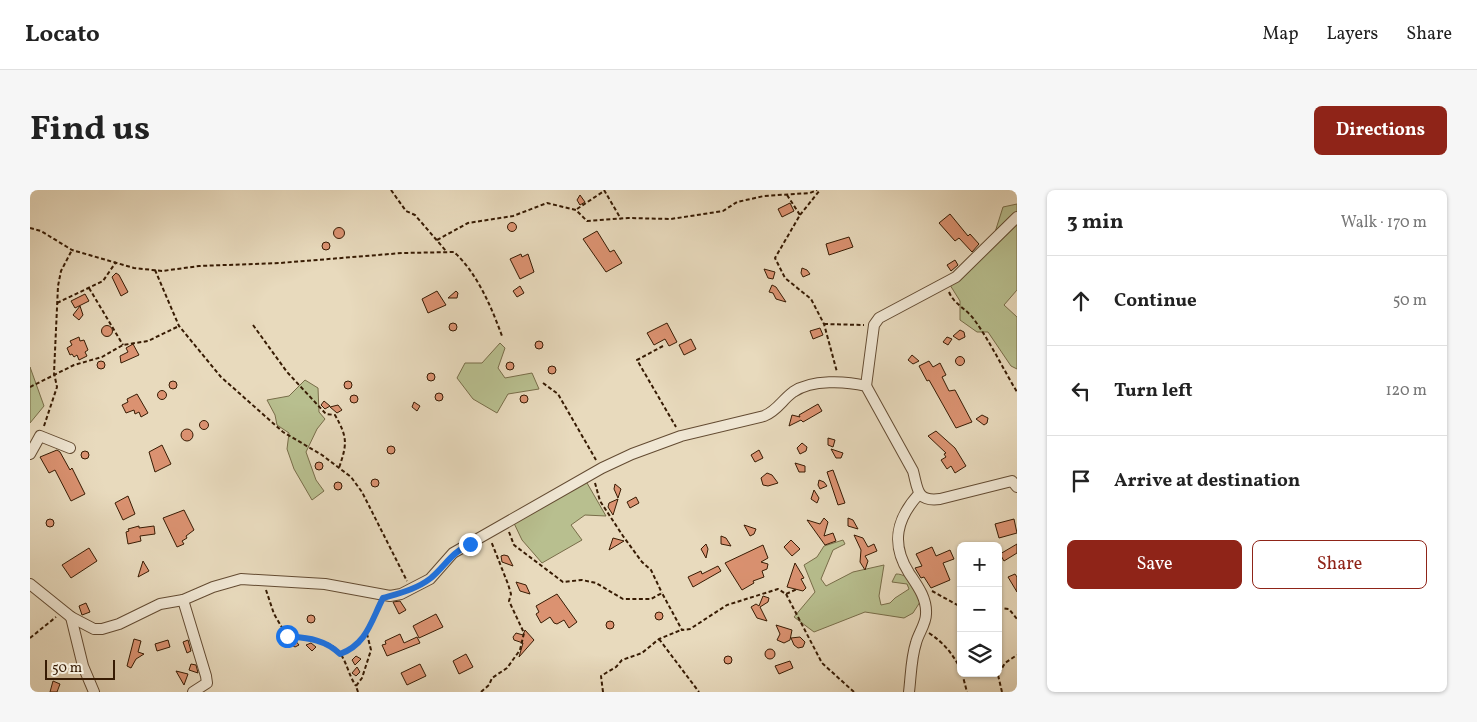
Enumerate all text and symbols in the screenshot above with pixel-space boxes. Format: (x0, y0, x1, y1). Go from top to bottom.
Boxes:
text: Locato (25, 18, 100, 52)
text: Map (1262, 22, 1298, 47)
text: Layers (1326, 22, 1378, 47)
text: Share (1406, 22, 1452, 47)
text: Find us (30, 106, 150, 154)
button: Directions (1314, 106, 1447, 155)
text: 3 min (1067, 208, 1123, 237)
text: Walk · 170 m (1341, 212, 1427, 234)
icon: ahead (1067, 287, 1095, 315)
text: Continue (1114, 288, 1197, 314)
text: 50 m (1393, 290, 1427, 312)
icon: left (1067, 377, 1095, 405)
text: Turn left (1114, 378, 1193, 404)
text: 120 m (1385, 380, 1427, 402)
icon: arrive (1067, 467, 1095, 495)
text: Arrive at destination (1114, 468, 1300, 494)
route end (459, 533, 482, 556)
button: Save (1067, 540, 1242, 589)
button: Share (1252, 540, 1427, 589)
map controls (957, 542, 1002, 677)
button: + (957, 542, 1002, 587)
button: − (957, 587, 1002, 632)
route start (276, 625, 299, 648)
button: layers (957, 632, 1002, 677)
scale bar (45, 657, 115, 680)
text: 50 m (52, 659, 82, 678)

